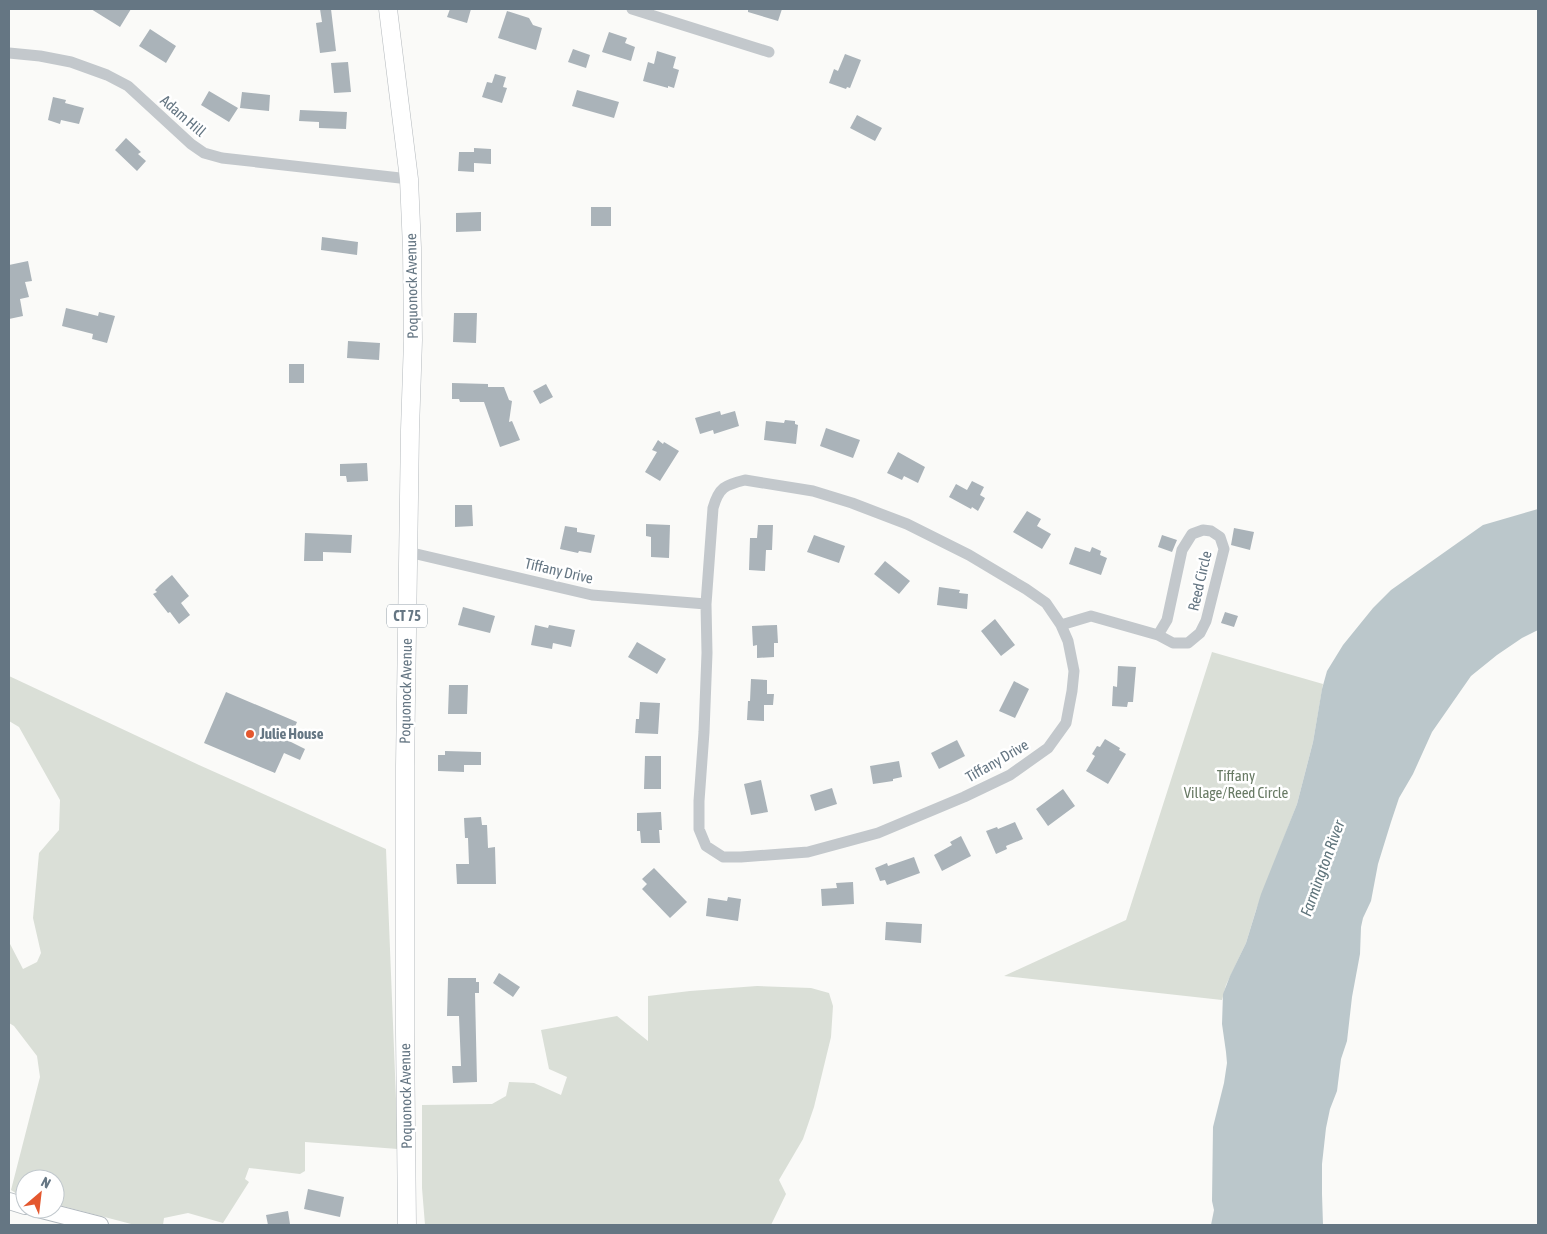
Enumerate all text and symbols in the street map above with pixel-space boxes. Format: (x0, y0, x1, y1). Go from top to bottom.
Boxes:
street label: Adam Hill (157, 91, 209, 140)
street label: Poquonock Avenue (402, 233, 421, 339)
street label: Reed Circle (1184, 549, 1215, 612)
street label: Tiffany Drive (523, 554, 595, 587)
road number: CT 75 (387, 604, 427, 628)
street label: Poquonock Avenue (396, 638, 415, 744)
place label: Julie House (259, 725, 324, 742)
marker: Julie House (244, 728, 256, 740)
street label: Tiffany Drive (962, 736, 1031, 785)
park label: Tiffany Village/Reed Circle (1184, 767, 1289, 801)
water label: Farmington River (1296, 816, 1349, 919)
street label: Poquonock Avenue (396, 1043, 415, 1149)
north arrow (15, 1169, 65, 1219)
text: N (39, 1174, 54, 1192)

